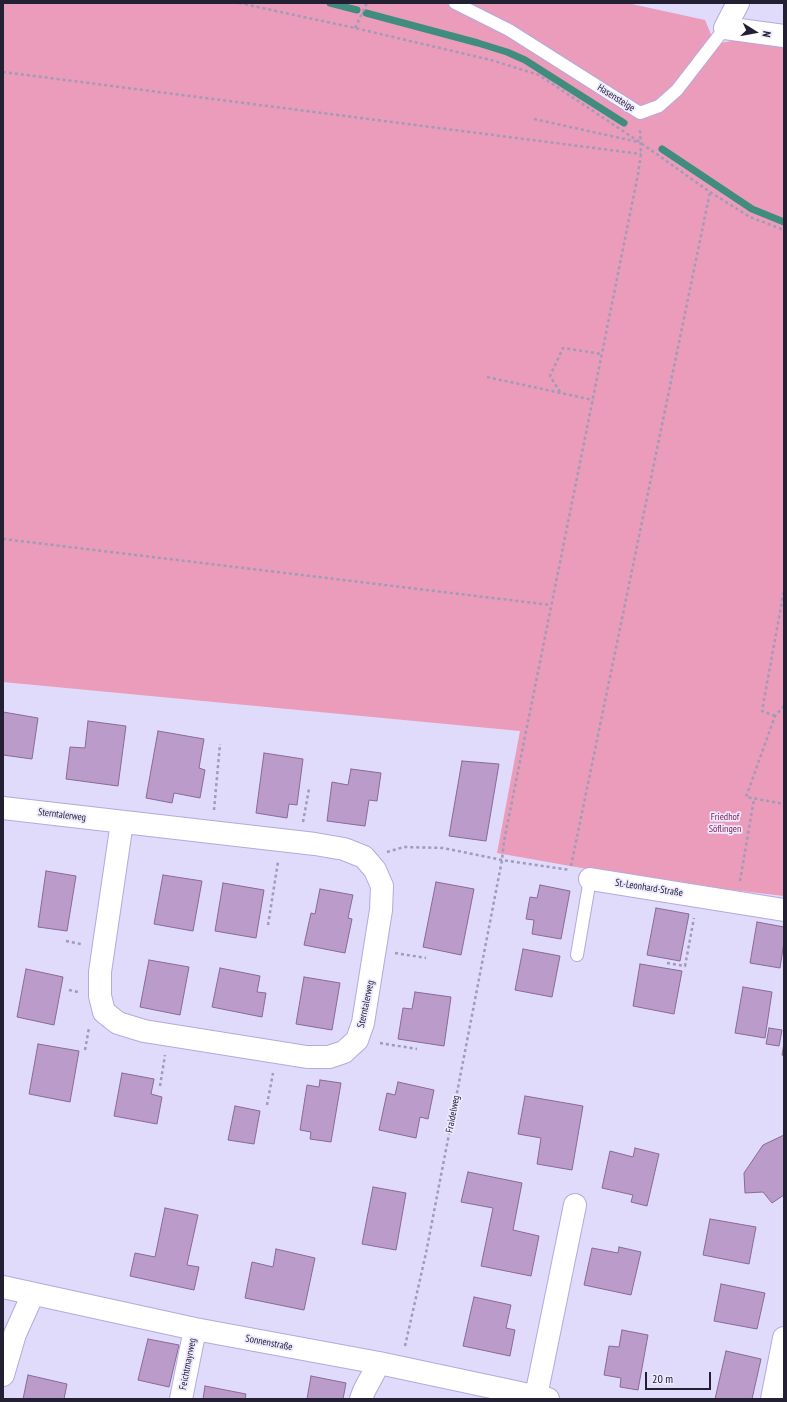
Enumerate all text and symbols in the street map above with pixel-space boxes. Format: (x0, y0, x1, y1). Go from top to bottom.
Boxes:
north arrow (735, 12, 775, 52)
text: N (759, 30, 774, 39)
street label: Hasensteige (595, 82, 637, 114)
street label: Sterntalerweg (37, 806, 87, 824)
park label: Friedhof Söflingen (709, 811, 741, 834)
street label: St.-Leonhard-Straße (614, 877, 684, 899)
street label: Sterntalerweg (355, 979, 377, 1029)
street label: Fraidelweg (443, 1094, 463, 1134)
street label: Sonnenstraße (244, 1333, 294, 1353)
street label: Feichtmayrweg (177, 1337, 199, 1391)
scale bar (647, 1364, 713, 1390)
text: 20 m (652, 1371, 673, 1386)

